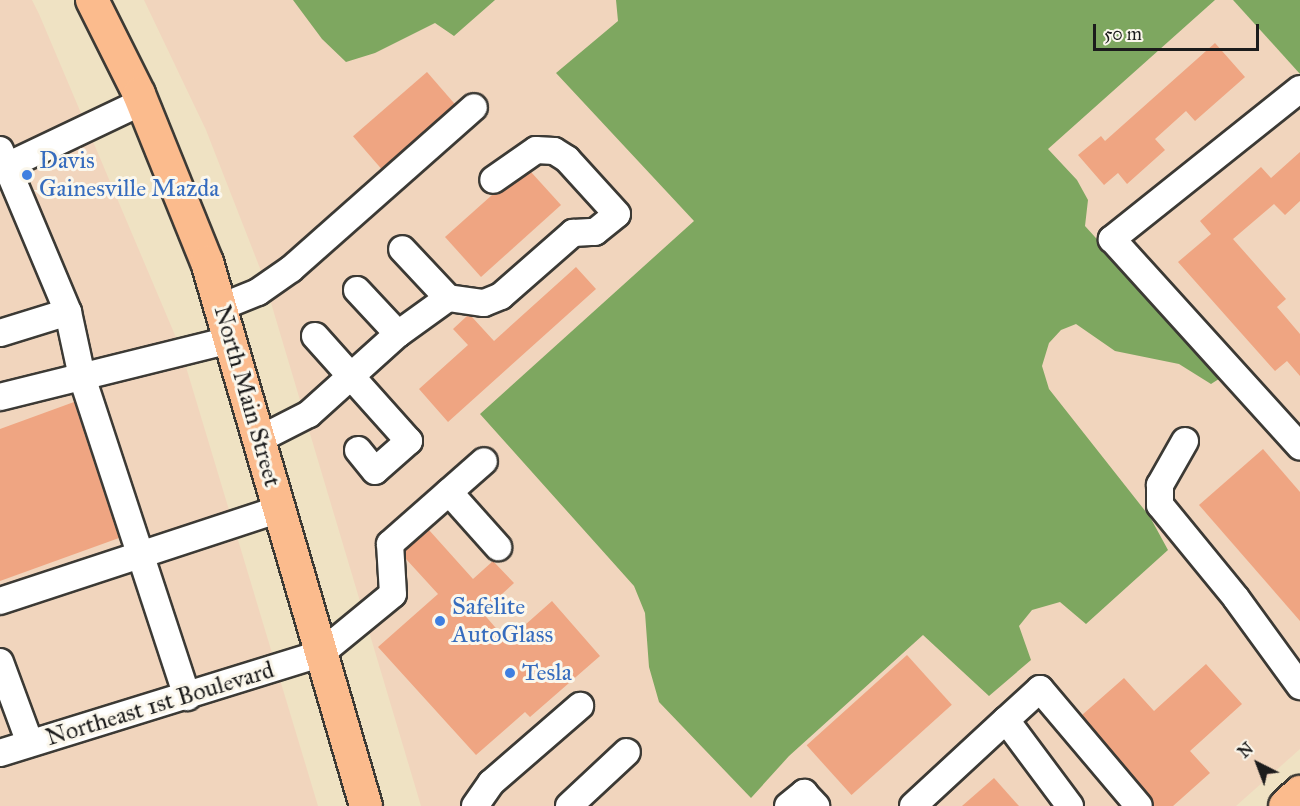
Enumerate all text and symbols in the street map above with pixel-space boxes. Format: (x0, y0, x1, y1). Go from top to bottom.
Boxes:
scale bar (1096, 12, 1262, 50)
text: 50 m (1104, 23, 1142, 45)
place label: Davis Gainesville Mazda (39, 147, 219, 203)
marker: Davis Gainesville Mazda (20, 168, 34, 182)
street label: North Main Street (207, 302, 287, 490)
place label: Safelite AutoGlass (452, 593, 553, 649)
marker: Safelite AutoGlass (433, 614, 447, 628)
street label: Northeast 1st Boulevard (42, 656, 278, 752)
place label: Tesla (522, 659, 572, 687)
marker: Tesla (503, 666, 517, 680)
north arrow (1228, 734, 1288, 794)
text: N (1234, 739, 1257, 762)

